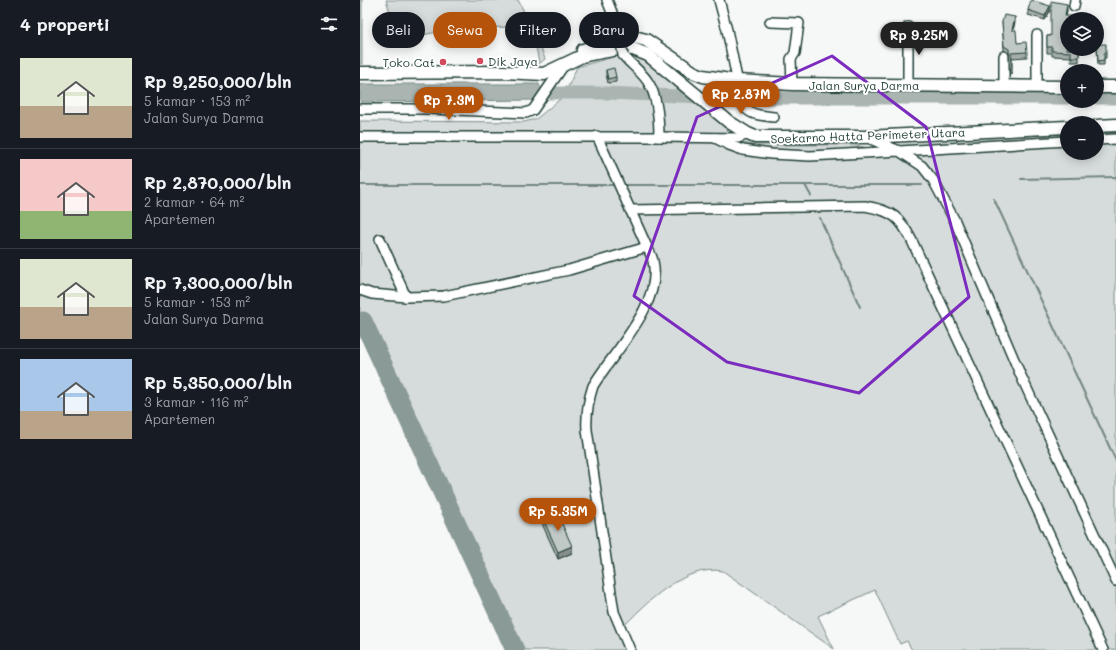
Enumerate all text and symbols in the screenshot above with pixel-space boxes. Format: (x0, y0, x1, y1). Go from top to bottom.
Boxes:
chip: Beli (372, 12, 425, 48)
chip: Sewa (433, 12, 497, 48)
chip: Filter (505, 12, 571, 48)
chip: Baru (579, 12, 639, 48)
map controls (1060, 12, 1104, 160)
button: layers (1060, 12, 1104, 56)
text: 4 properti (20, 13, 110, 35)
icon: filters (318, 13, 340, 35)
pin: Rp 9.25M (878, 22, 960, 56)
text: Rp 9.25M (889, 26, 949, 43)
place label: Dik Jaya (488, 53, 538, 69)
place label: Toko Cat (383, 54, 435, 70)
marker: Dik Jaya (475, 56, 485, 66)
marker: Toko Cat (438, 57, 448, 67)
button: + (1060, 64, 1104, 108)
text: Rp 9,250,000/bln (144, 70, 292, 92)
icon: home (52, 74, 100, 122)
street label: Jalan Surya Darma (809, 77, 919, 93)
pin: Rp 2.87M (700, 81, 782, 115)
text: Rp 2.87M (712, 85, 770, 102)
pin: Rp 7.3M (412, 87, 486, 121)
text: Rp 7.3M (423, 91, 475, 108)
text: 5 kamar · 153 m² (144, 92, 250, 109)
text: Jalan Surya Darma (144, 109, 264, 126)
button: − (1060, 116, 1104, 160)
street label: Soekarno Hatta Perimeter Utara (770, 124, 966, 146)
text: Rp 2,870,000/bln (144, 171, 291, 193)
icon: home (52, 175, 100, 223)
text: 2 kamar · 64 m² (144, 193, 244, 210)
text: Apartemen (144, 210, 215, 227)
text: Rp 7,300,000/bln (144, 271, 292, 293)
icon: home (52, 275, 100, 323)
text: 5 kamar · 153 m² (144, 293, 250, 310)
text: Jalan Surya Darma (144, 310, 264, 327)
text: Rp 5,350,000/bln (144, 371, 292, 393)
icon: home (52, 375, 100, 423)
text: 3 kamar · 116 m² (144, 393, 249, 410)
text: Apartemen (144, 410, 215, 427)
pin: Rp 5.35M (517, 498, 599, 532)
text: Rp 5.35M (528, 502, 588, 519)

